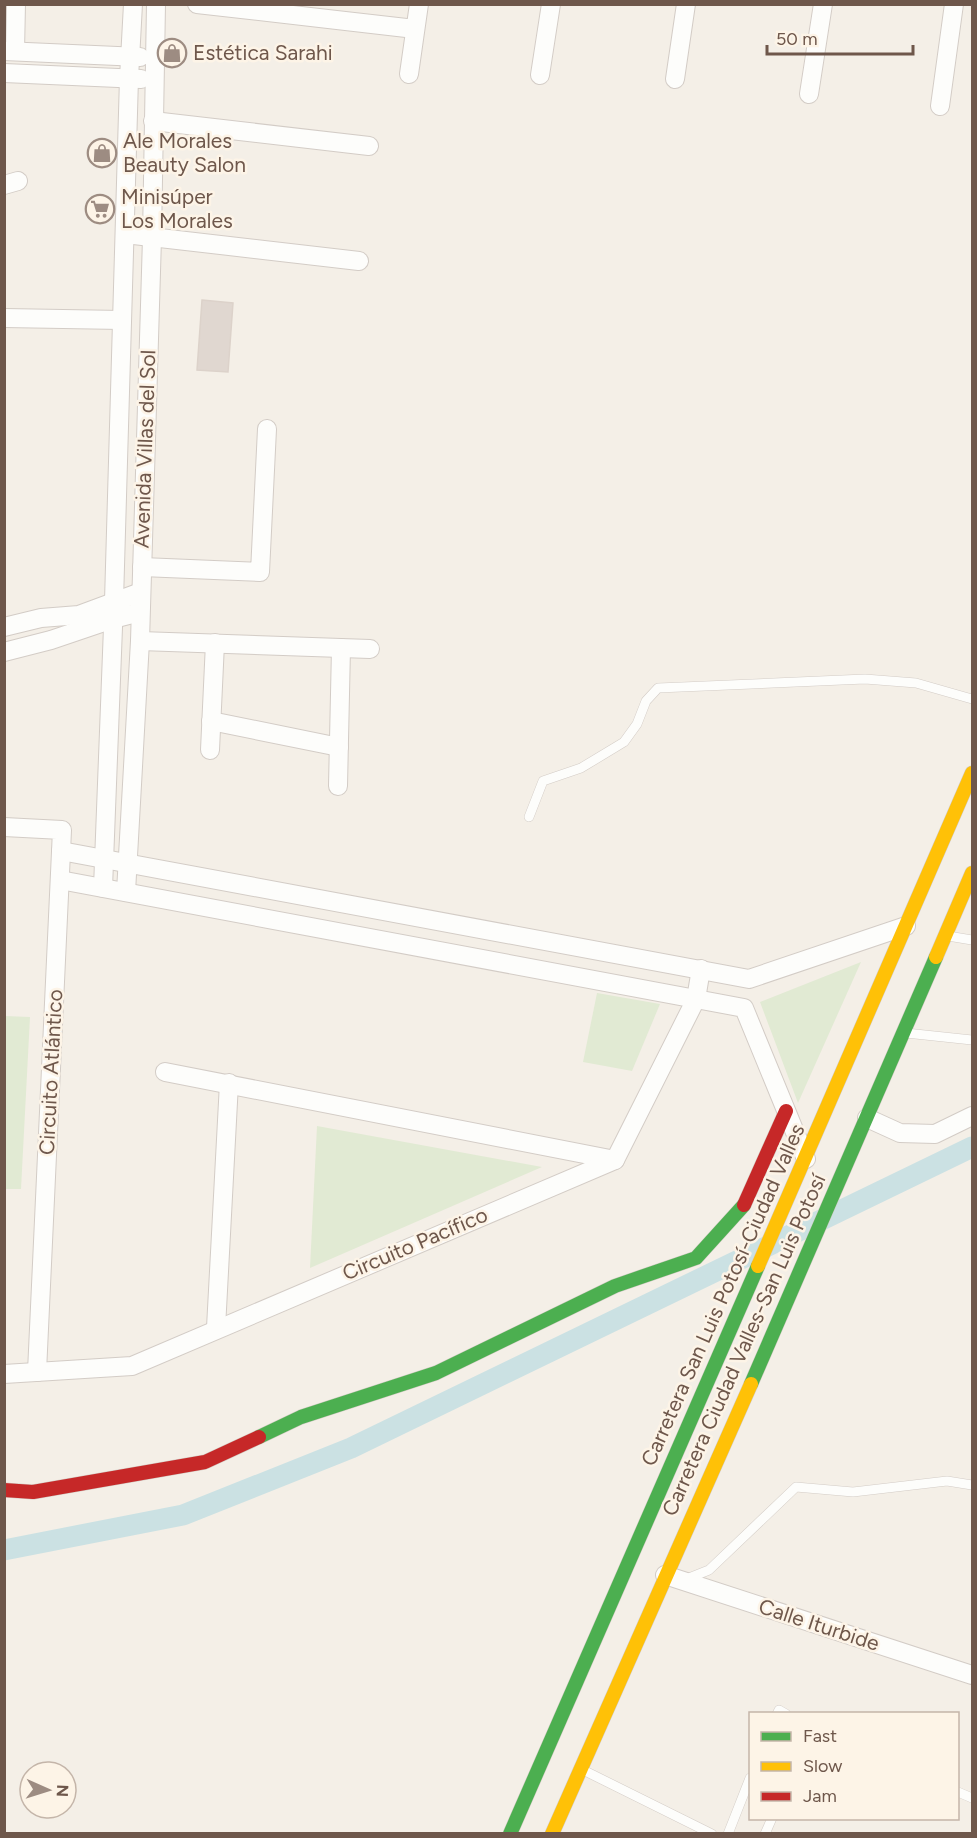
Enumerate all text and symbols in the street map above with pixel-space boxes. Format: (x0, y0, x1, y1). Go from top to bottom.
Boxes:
scale bar (767, 18, 912, 56)
text: 50 m (776, 28, 818, 50)
shop icon: Estética Sarahi (156, 37, 188, 69)
place label: Estética Sarahi (193, 40, 333, 65)
place label: Ale Morales Beauty Salon (123, 128, 246, 177)
shop icon: Ale Morales Beauty Salon (86, 137, 118, 169)
place label: Minisúper Los Morales (121, 184, 233, 233)
supermarket icon: Minisúper Los Morales (84, 193, 116, 225)
street label: Avenida Villas del Sol (129, 349, 160, 549)
street label: Circuito Atlántico (34, 989, 67, 1155)
street label: Carretera San Luis Potosí-Ciudad Valles (636, 1120, 810, 1470)
street label: Carretera Ciudad Valles-San Luis Potosí (657, 1169, 831, 1520)
street label: Circuito Pacífico (338, 1202, 491, 1285)
street label: Calle Iturbide (756, 1593, 883, 1656)
legend (749, 1712, 959, 1820)
text: Fast (803, 1725, 837, 1747)
text: Slow (803, 1755, 842, 1777)
north arrow (18, 1760, 78, 1820)
text: N (53, 1784, 72, 1797)
text: Jam (803, 1785, 837, 1807)

